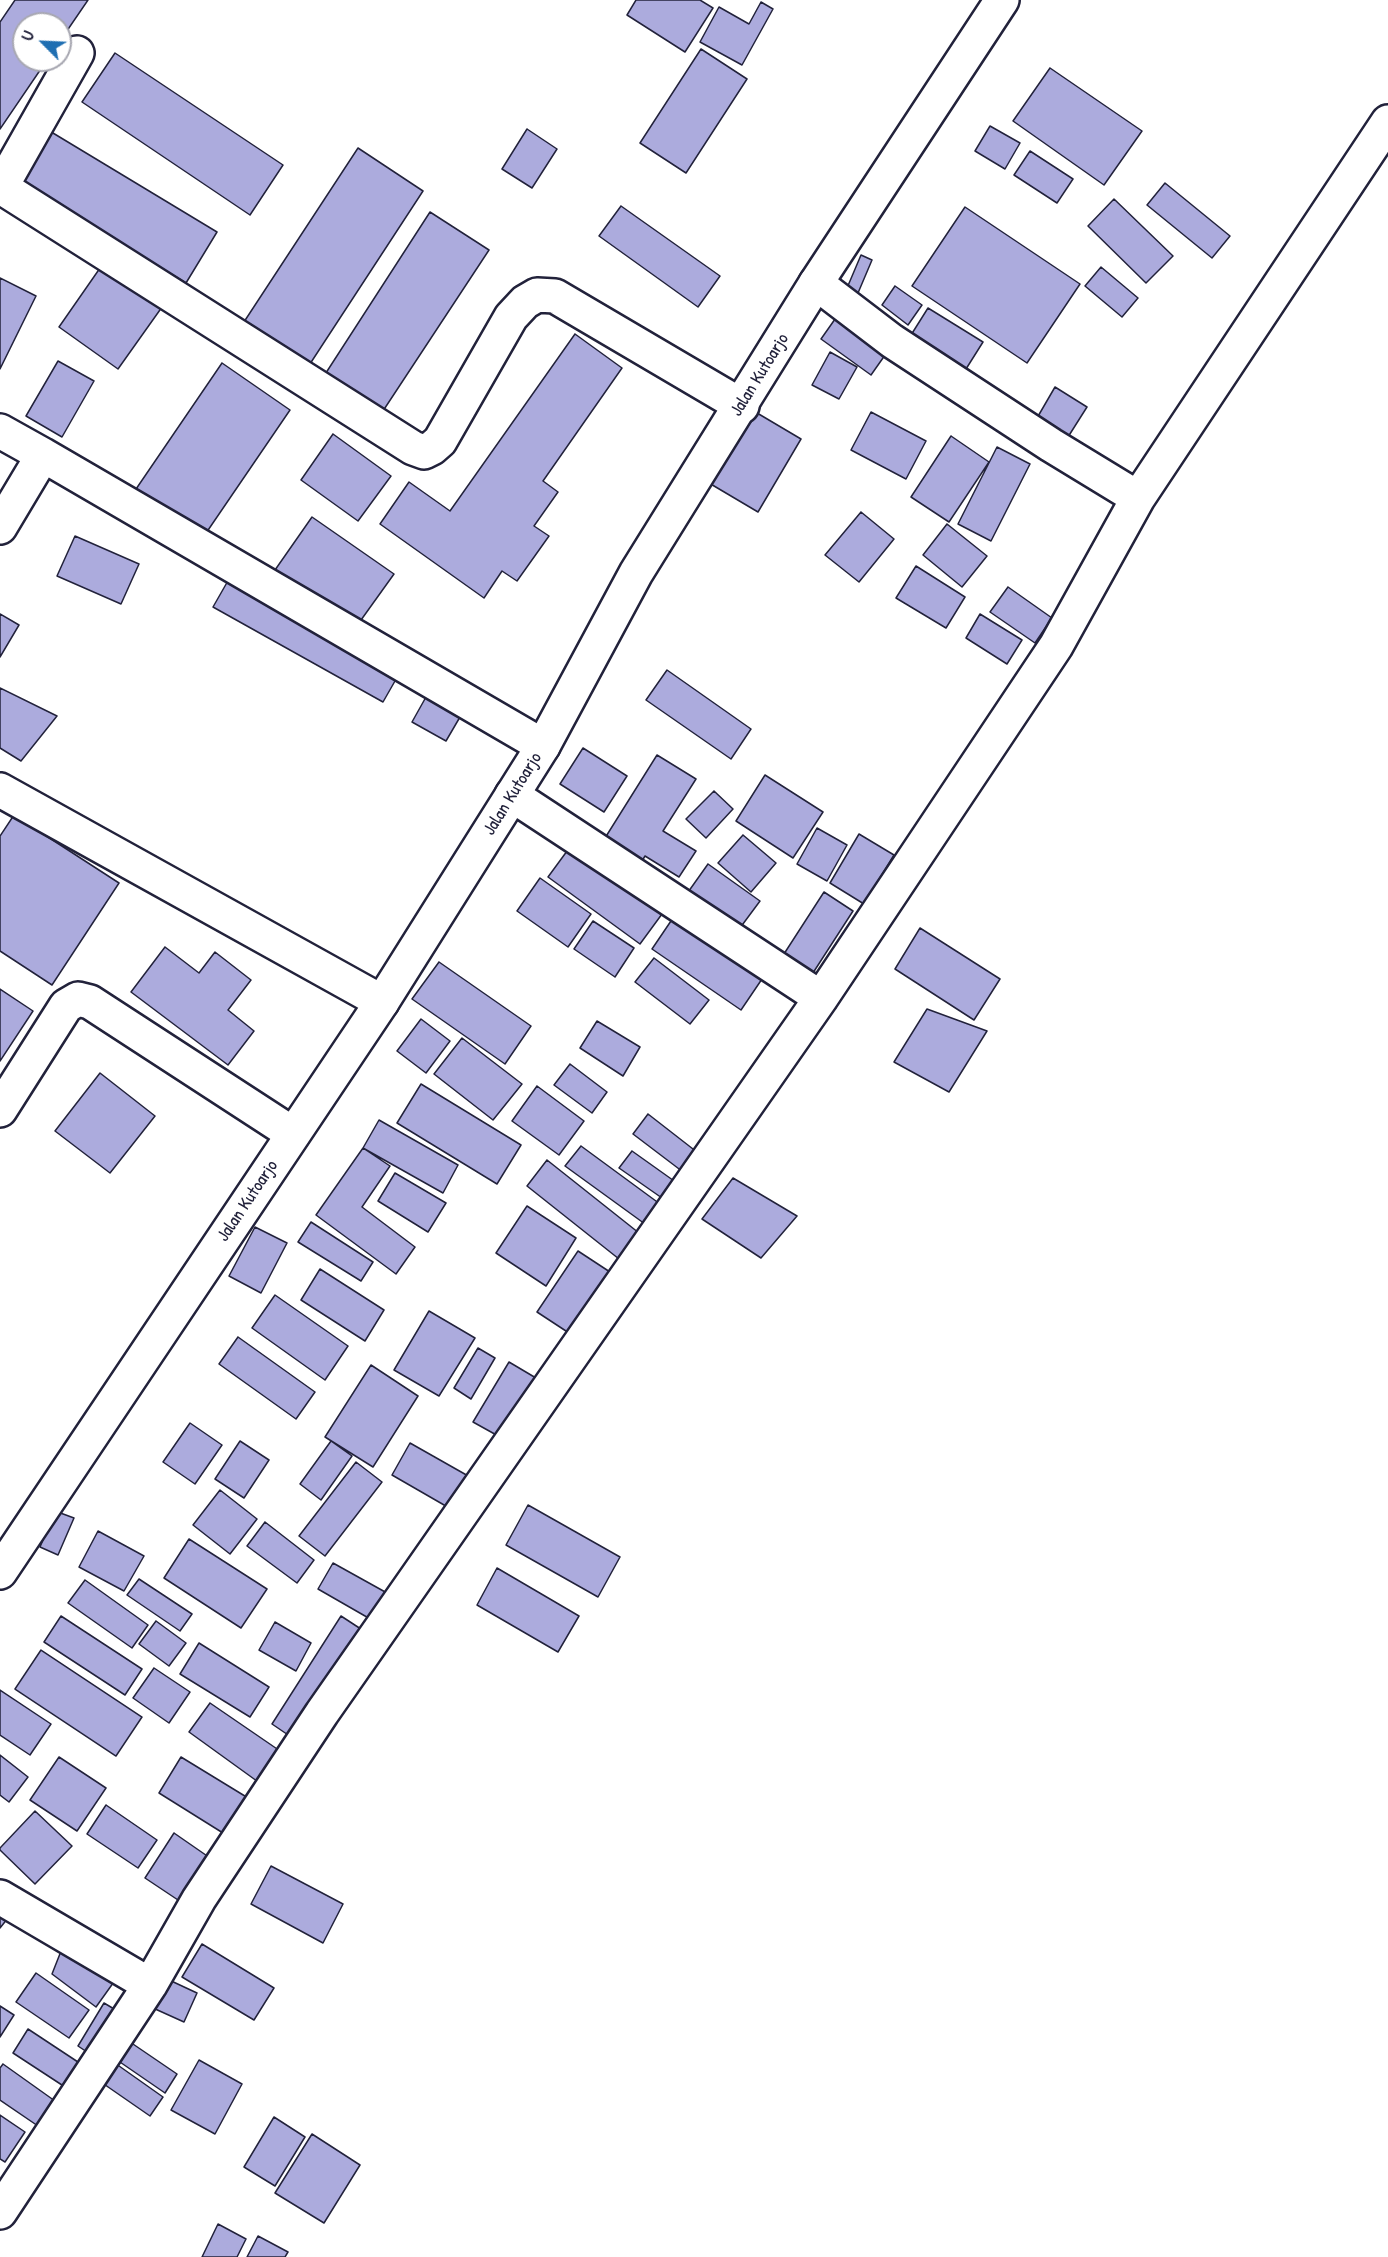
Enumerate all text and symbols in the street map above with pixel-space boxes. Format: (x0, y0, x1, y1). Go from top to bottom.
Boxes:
north arrow (12, 12, 72, 72)
text: U (16, 27, 39, 44)
street label: Jalan Kutoarjo (726, 330, 794, 420)
street label: Jalan Kutoarjo (479, 749, 547, 839)
street label: Jalan Kutoarjo (213, 1156, 283, 1246)

